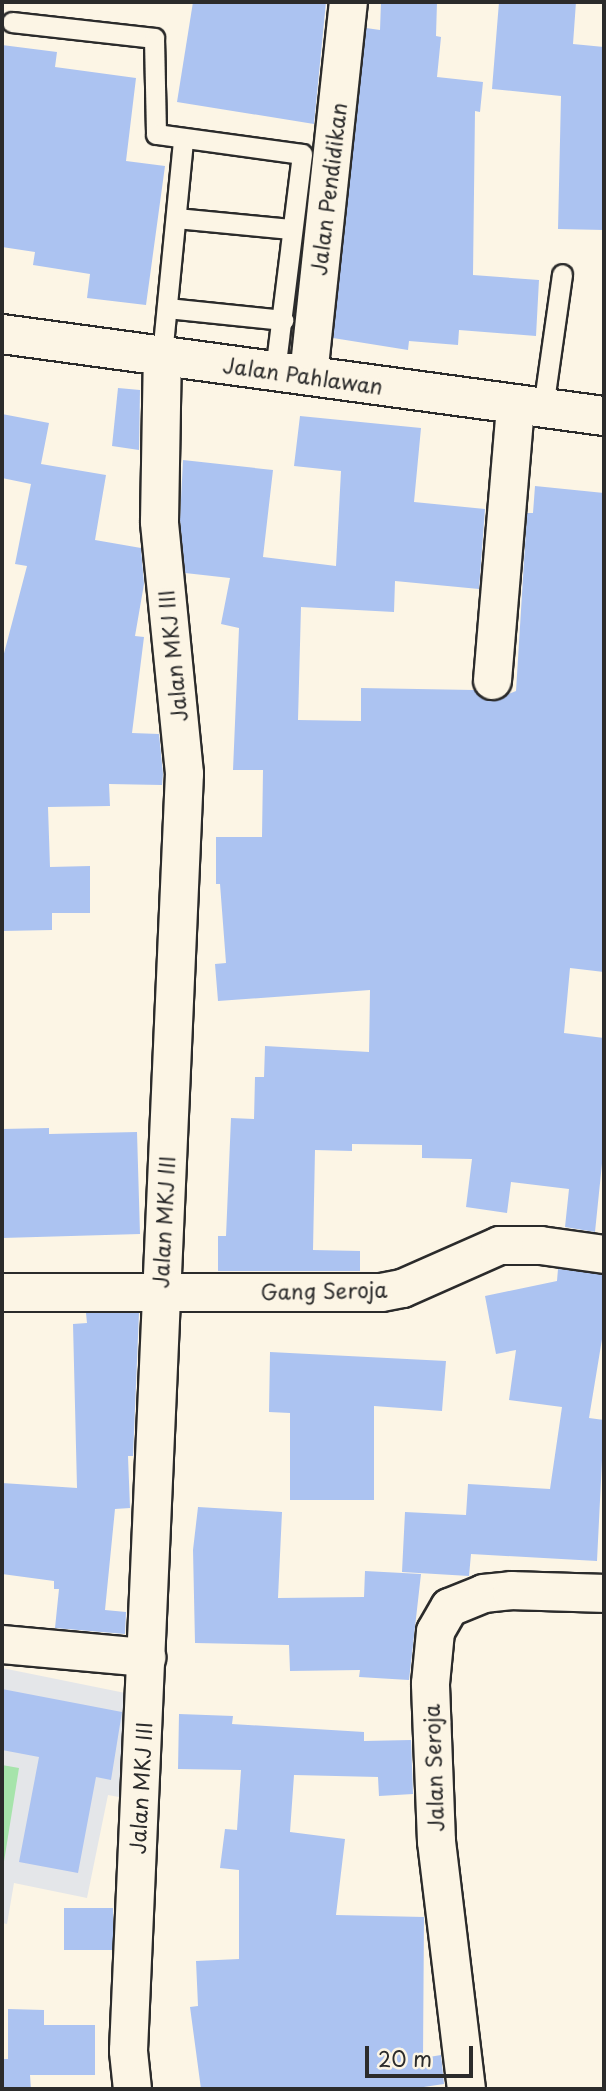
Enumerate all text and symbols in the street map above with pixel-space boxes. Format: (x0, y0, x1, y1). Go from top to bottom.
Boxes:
street label: Jalan Pendidikan (305, 101, 351, 277)
street label: Jalan Pahlawan (221, 351, 385, 399)
street label: Jalan MKJ III (152, 587, 192, 725)
street label: Jalan MKJ III (147, 1153, 179, 1291)
street label: Gang Seroja (261, 1276, 387, 1304)
street label: Jalan Seroja (418, 1704, 448, 1832)
street label: Jalan MKJ III (124, 1719, 156, 1857)
scale bar (368, 2032, 476, 2076)
text: 20 m (378, 2042, 432, 2074)

